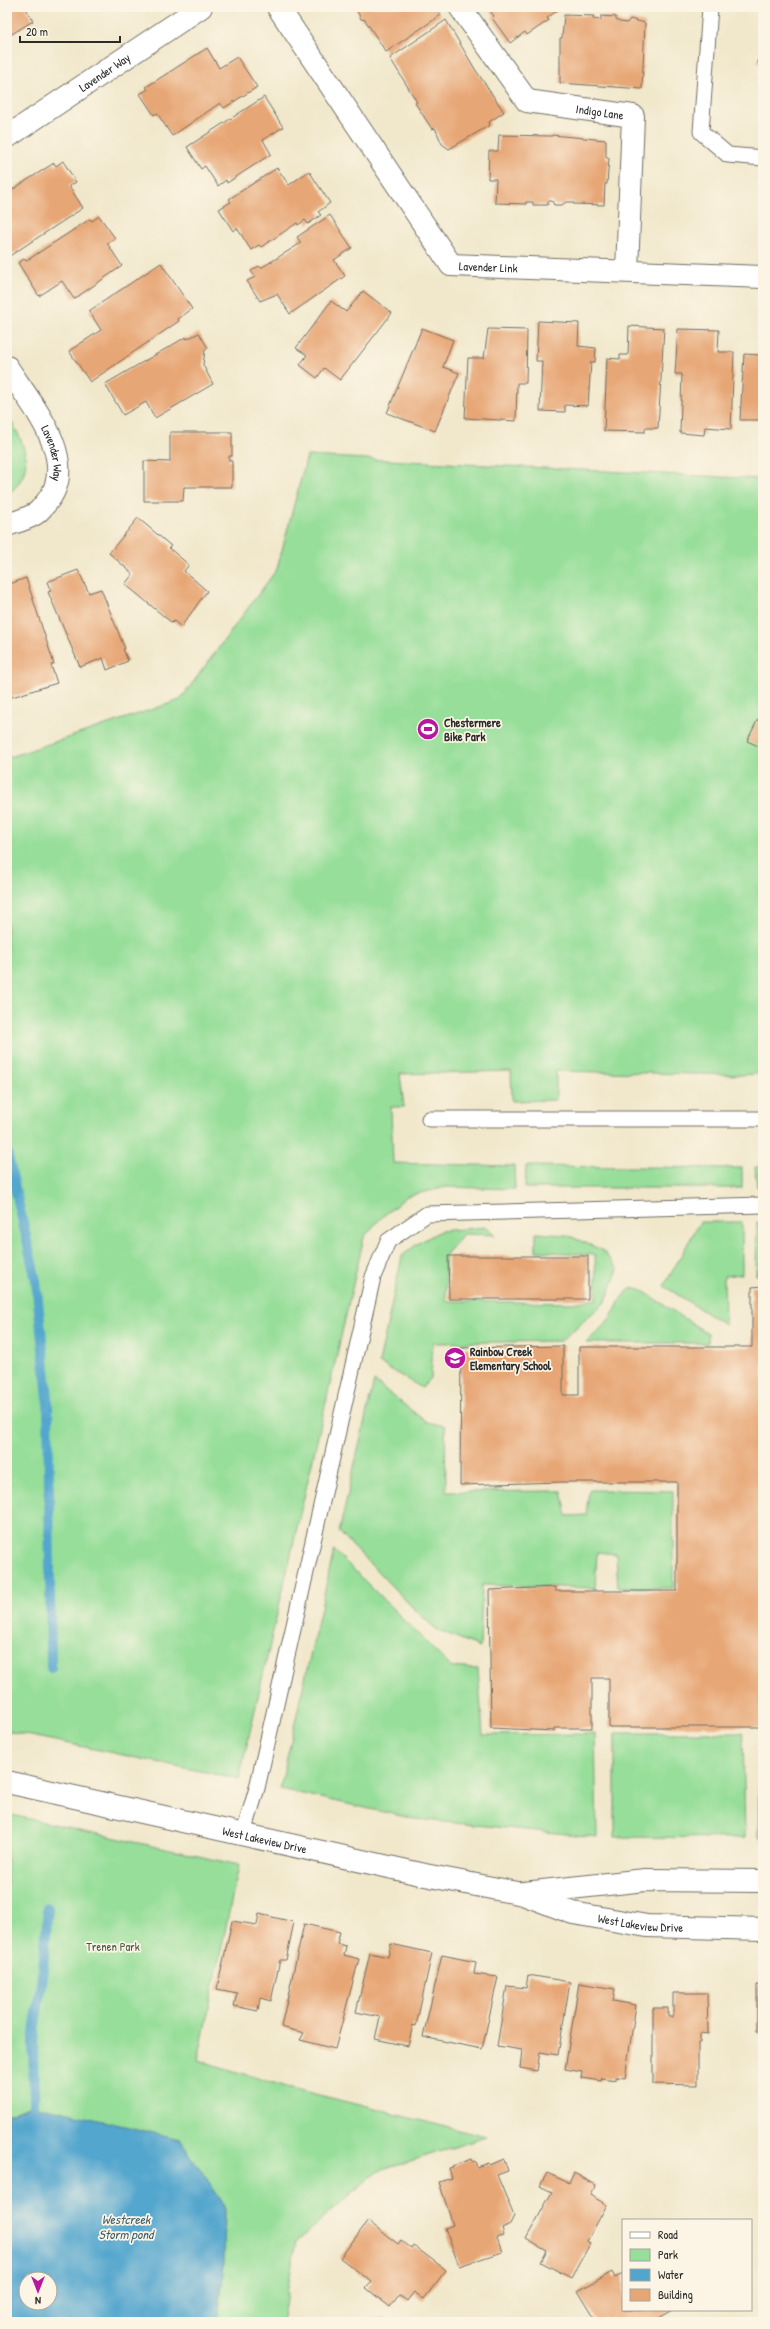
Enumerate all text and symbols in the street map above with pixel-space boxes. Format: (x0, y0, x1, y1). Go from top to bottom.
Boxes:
scale bar (20, 18, 120, 44)
text: 20 m (26, 23, 48, 40)
street label: Lavender Way (75, 49, 133, 95)
street label: Indigo Lane (575, 100, 625, 123)
street label: Lavender Link (459, 257, 518, 276)
street label: Lavender Way (38, 422, 67, 483)
place label: Chestermere Bike Park (444, 714, 501, 745)
sports icon: Chestermere Bike Park (415, 716, 441, 742)
place label: Rainbow Creek Elementary School (470, 1343, 552, 1375)
school or university icon: Rainbow Creek Elementary School (442, 1345, 468, 1371)
street label: West Lakeview Drive (221, 1822, 309, 1857)
street label: West Lakeview Drive (597, 1909, 684, 1935)
park label: Trenen Park (86, 1938, 140, 1955)
water label: Westcreek Storm pond (99, 2210, 155, 2244)
legend (622, 2219, 752, 2311)
text: Road (658, 2226, 678, 2243)
text: Park (658, 2246, 678, 2263)
text: Water (658, 2266, 684, 2283)
north arrow (18, 2271, 58, 2311)
text: Building (658, 2286, 693, 2303)
text: N (35, 2294, 41, 2308)

